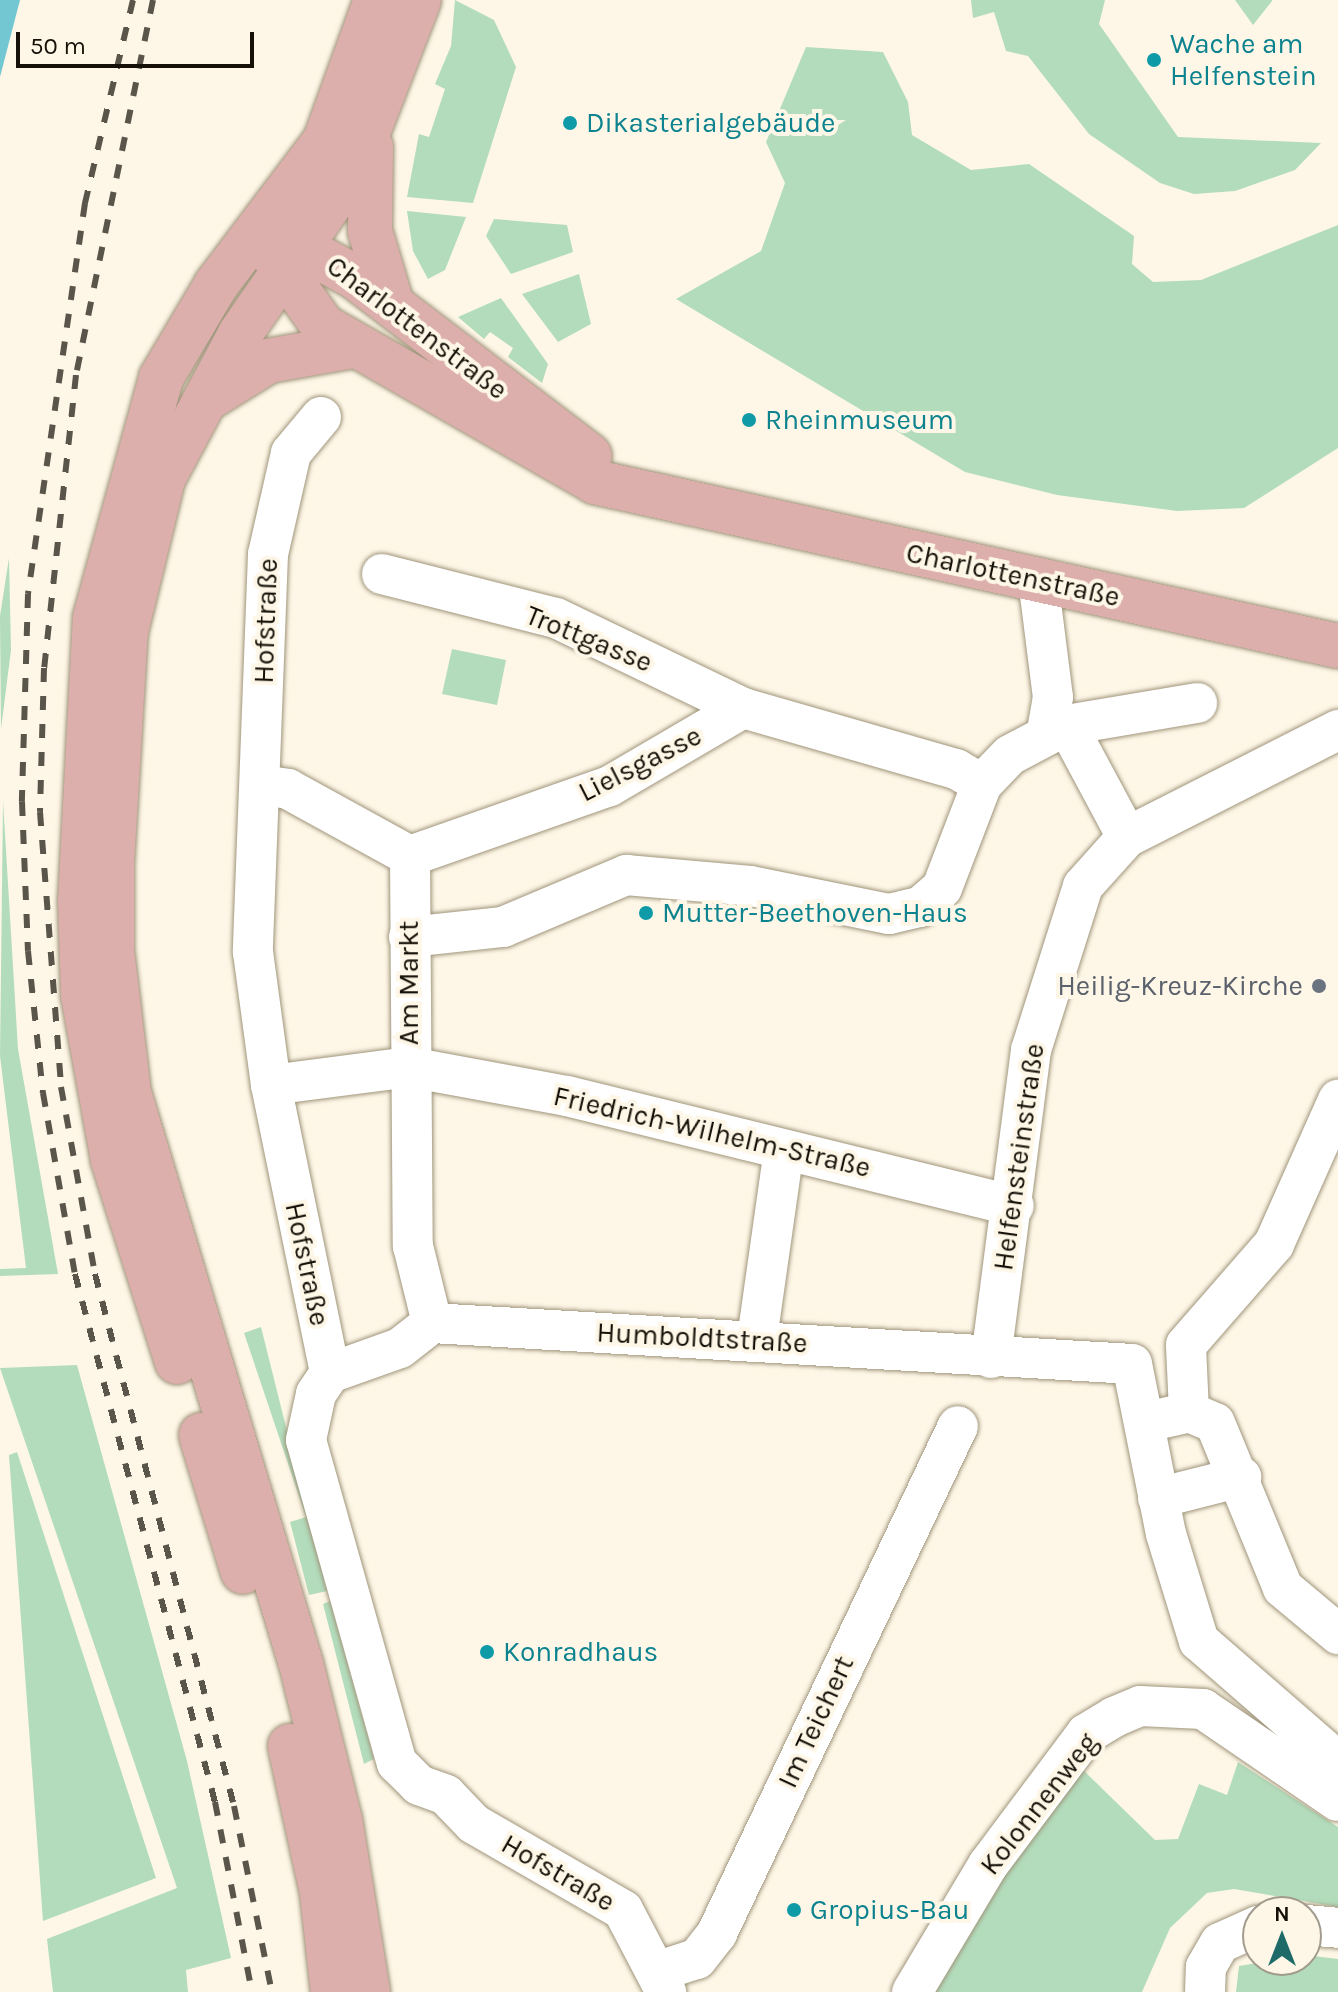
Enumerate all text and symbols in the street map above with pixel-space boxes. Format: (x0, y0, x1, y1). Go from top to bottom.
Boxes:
scale bar (20, 16, 258, 66)
place label: Wache am Helfenstein (1170, 27, 1317, 93)
text: 50 m (30, 32, 86, 60)
marker: Wache am Helfenstein (1145, 51, 1163, 69)
place label: Dikasterialgebäude (586, 106, 835, 140)
marker: Dikasterialgebäude (561, 114, 579, 132)
street label: Charlottenstraße (320, 249, 514, 407)
place label: Rheinmuseum (765, 403, 954, 437)
marker: Rheinmuseum (740, 411, 758, 429)
street label: Charlottenstraße (903, 536, 1123, 614)
street label: Hofstraße (247, 558, 285, 684)
street label: Trottgasse (521, 598, 657, 680)
street label: Lielsgasse (573, 719, 707, 809)
place label: Mutter-Beethoven-Haus (662, 896, 968, 930)
marker: Mutter-Beethoven-Haus (637, 904, 655, 922)
street label: Am Markt (392, 921, 426, 1045)
place label: Heilig-Kreuz-Kirche (1057, 969, 1303, 1003)
marker: Heilig-Kreuz-Kirche (1310, 977, 1328, 995)
street label: Helfensteinstraße (986, 1041, 1052, 1273)
street label: Friedrich-Wilhelm-Straße (550, 1079, 874, 1185)
street label: Hofstraße (278, 1199, 336, 1329)
street label: Humboldtstraße (596, 1316, 808, 1360)
place label: Konradhaus (503, 1635, 658, 1669)
marker: Konradhaus (478, 1643, 496, 1661)
street label: Im Teichert (771, 1651, 861, 1793)
street label: Kolonnenweg (973, 1726, 1105, 1882)
street label: Hofstraße (495, 1827, 621, 1919)
place label: Gropius-Bau (810, 1893, 969, 1927)
north arrow (1242, 1896, 1322, 1976)
marker: Gropius-Bau (785, 1901, 803, 1919)
text: N (1274, 1901, 1290, 1927)

